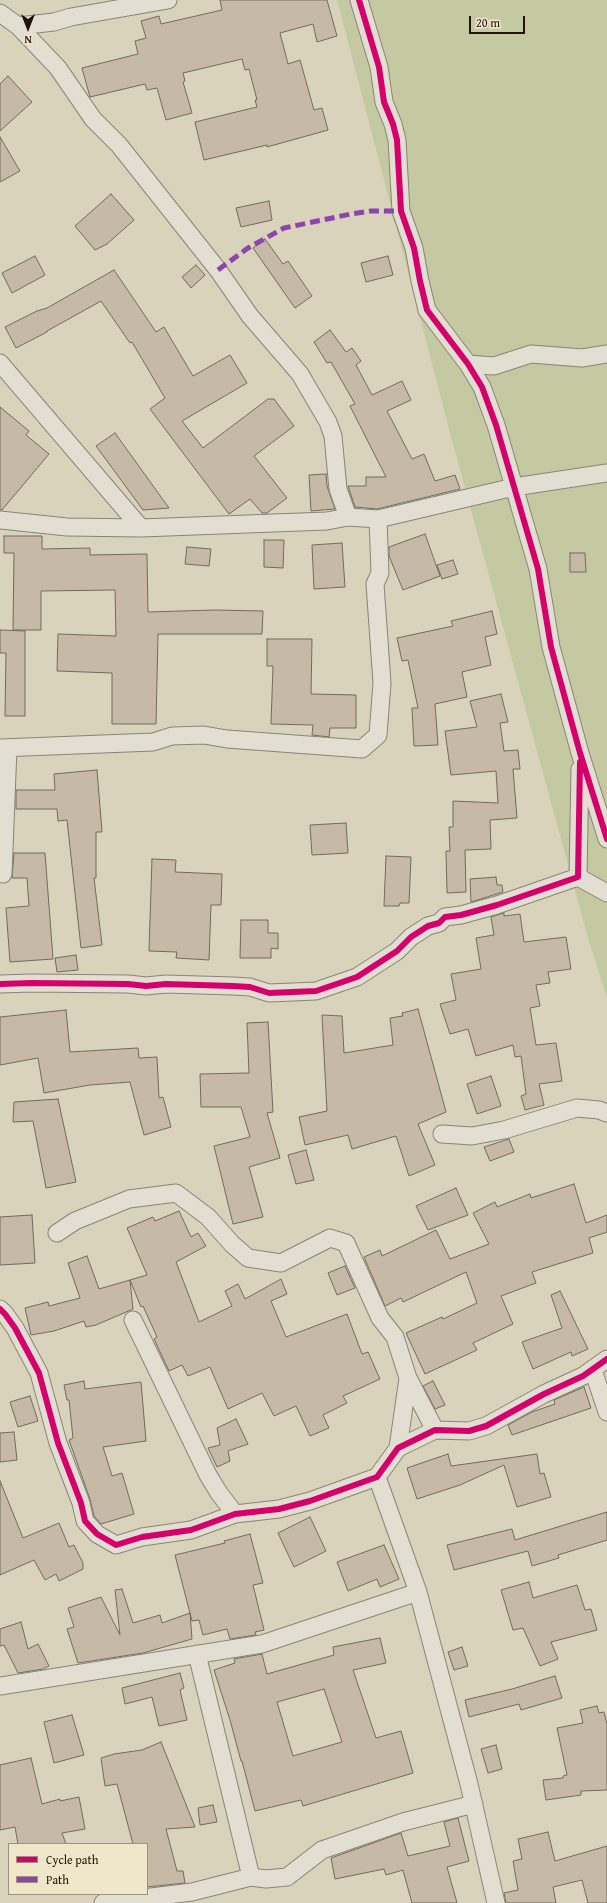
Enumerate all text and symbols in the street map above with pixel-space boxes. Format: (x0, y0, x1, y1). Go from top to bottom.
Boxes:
north arrow (8, 8, 48, 48)
scale bar (471, 8, 527, 34)
text: 20 m (476, 14, 500, 31)
text: N (24, 32, 32, 48)
legend (8, 1843, 148, 1895)
text: Cycle path (46, 1851, 98, 1868)
text: Path (46, 1871, 69, 1888)

